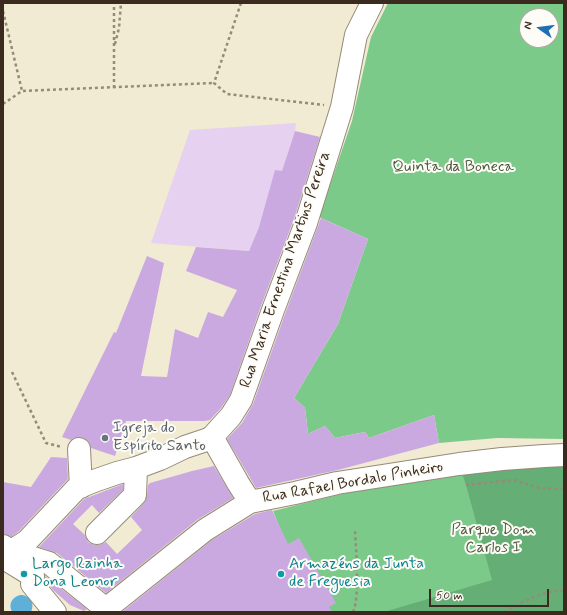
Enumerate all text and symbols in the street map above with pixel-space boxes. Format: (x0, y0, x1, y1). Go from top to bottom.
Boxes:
north arrow (519, 8, 559, 48)
text: N (521, 20, 536, 31)
street label: Rua Maria Ernestina Martins Pereira (236, 149, 336, 391)
park label: Quinta da Boneca (392, 158, 514, 178)
place label: Igreja do Espírito Santo (113, 419, 206, 457)
marker: Igreja do Espírito Santo (100, 433, 110, 443)
street label: Rua Rafael Bordalo Pinheiro (261, 458, 445, 508)
park label: Parque Dom Carlos I (451, 521, 535, 559)
place label: Largo Rainha Dona Leonor (32, 555, 123, 593)
place label: Armazéns da Junta de Freguesia (289, 555, 424, 593)
marker: Largo Rainha Dona Leonor (19, 569, 29, 579)
marker: Armazéns da Junta de Freguesia (276, 569, 286, 579)
scale bar (431, 581, 551, 607)
text: 50 m (436, 588, 463, 604)

